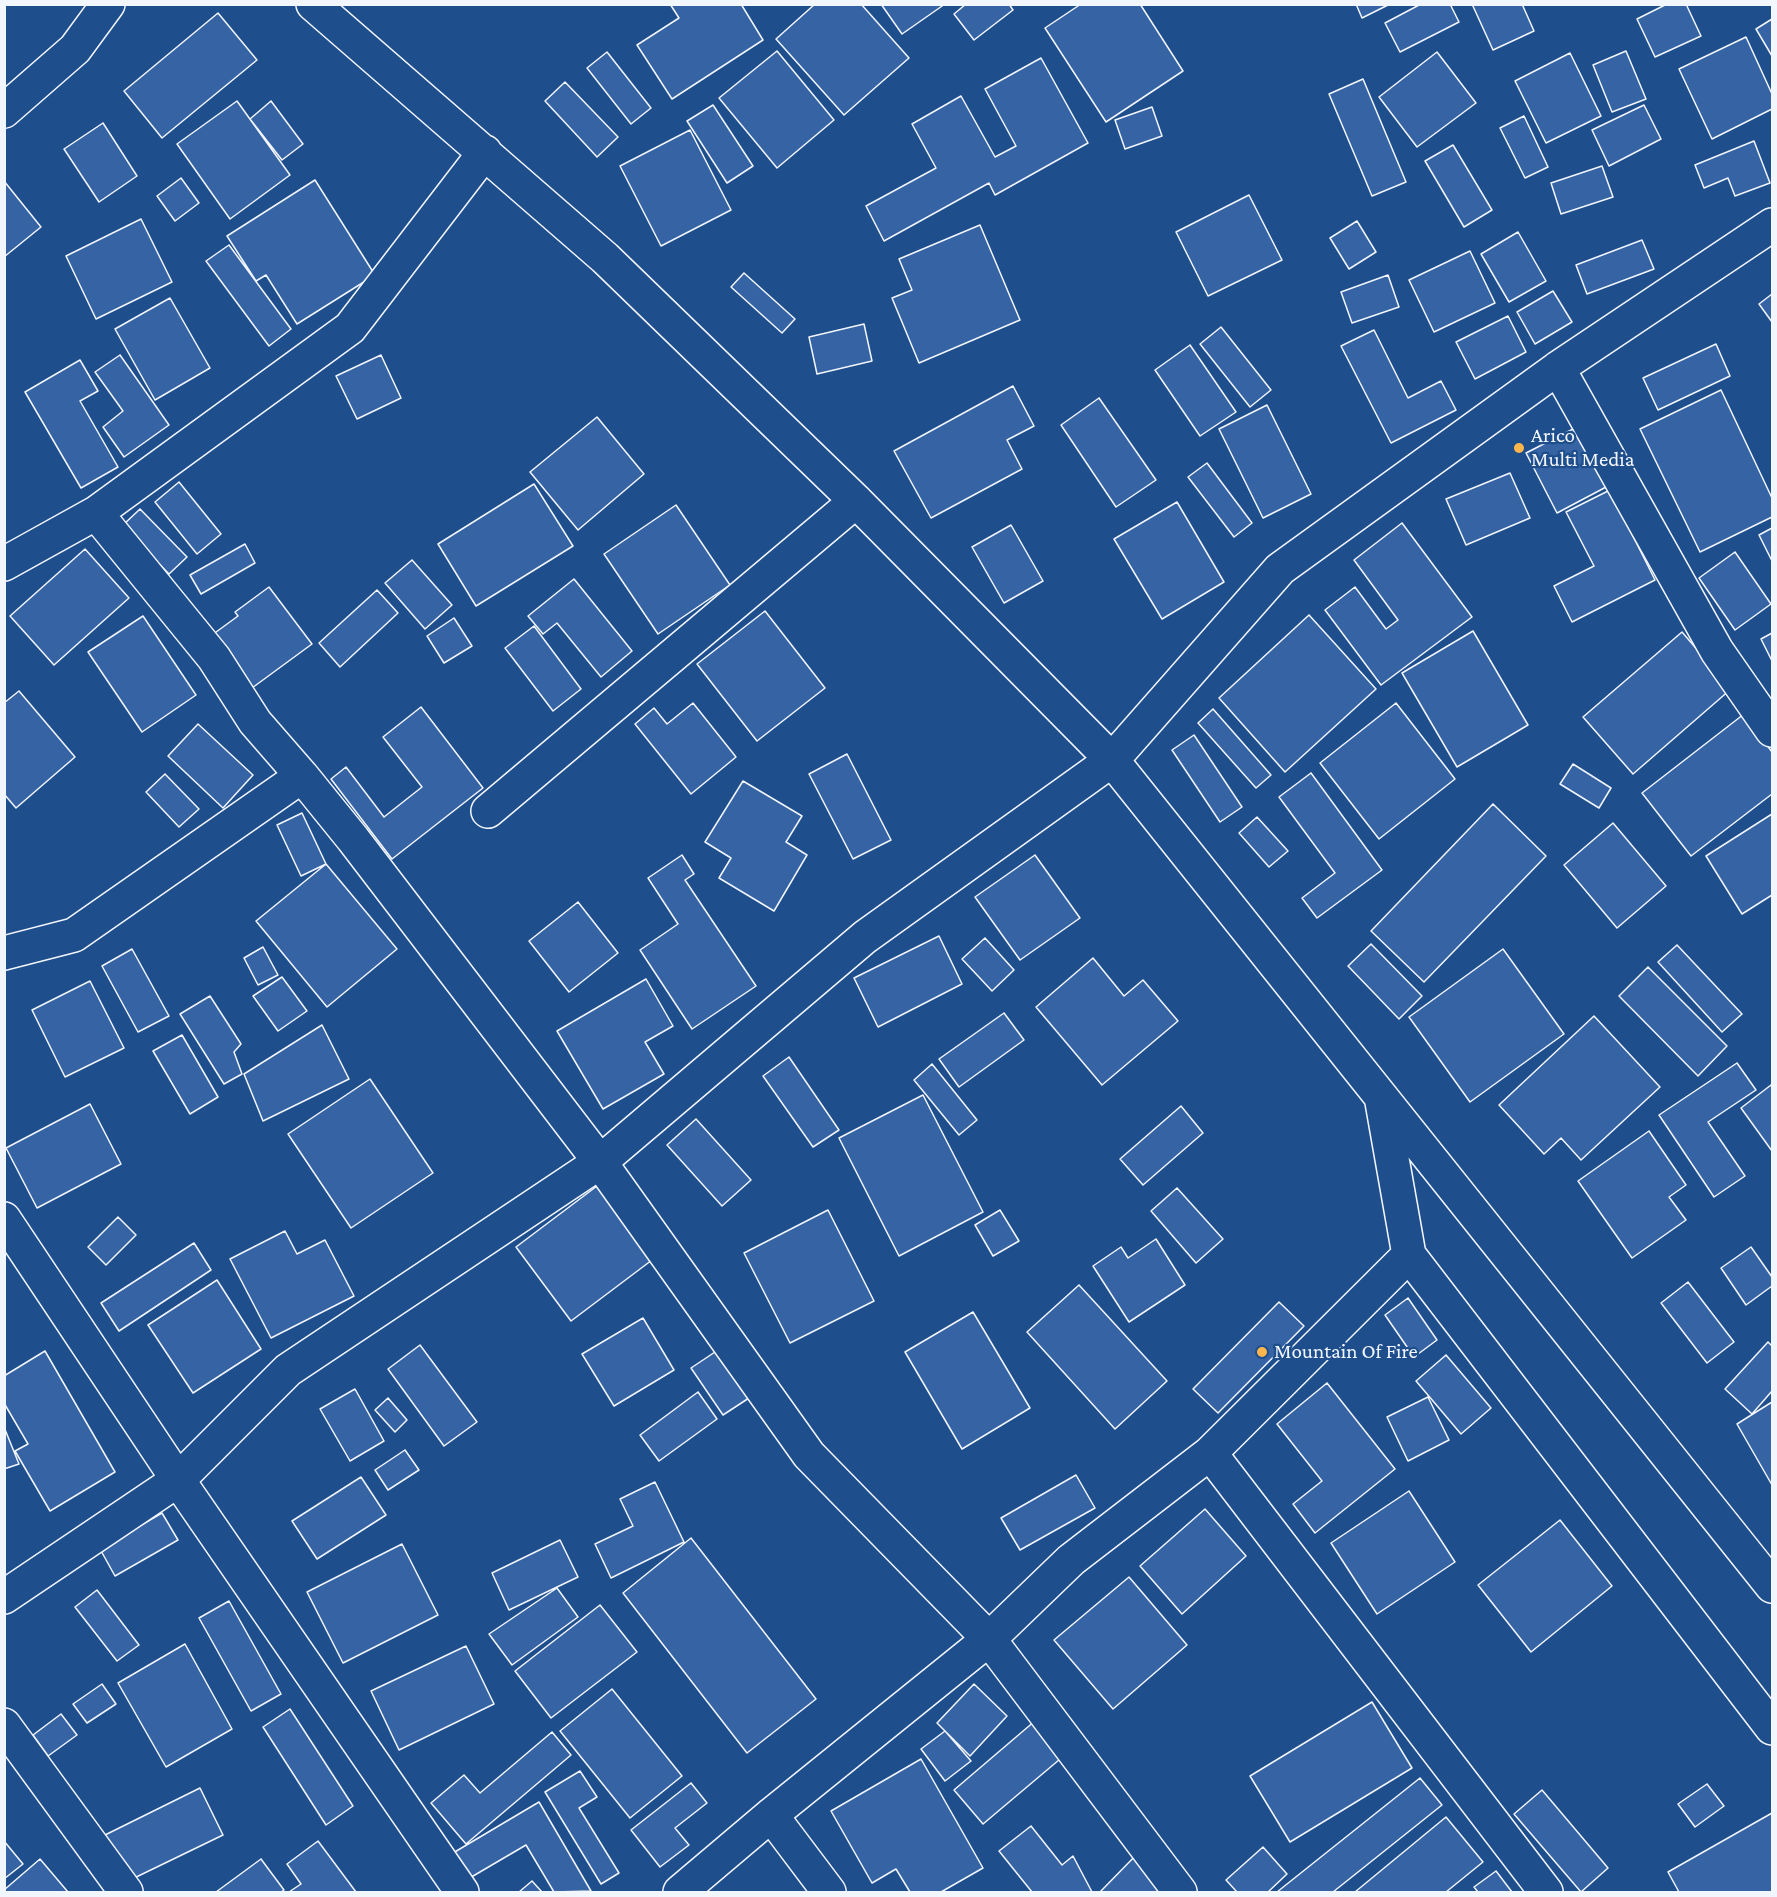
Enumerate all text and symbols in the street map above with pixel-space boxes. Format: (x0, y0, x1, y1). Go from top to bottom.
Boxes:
place label: Arico Multi Media (1531, 423, 1634, 473)
marker: Arico Multi Media (1512, 441, 1526, 455)
place label: Mountain Of Fire (1274, 1339, 1418, 1365)
marker: Mountain Of Fire (1255, 1345, 1269, 1359)

